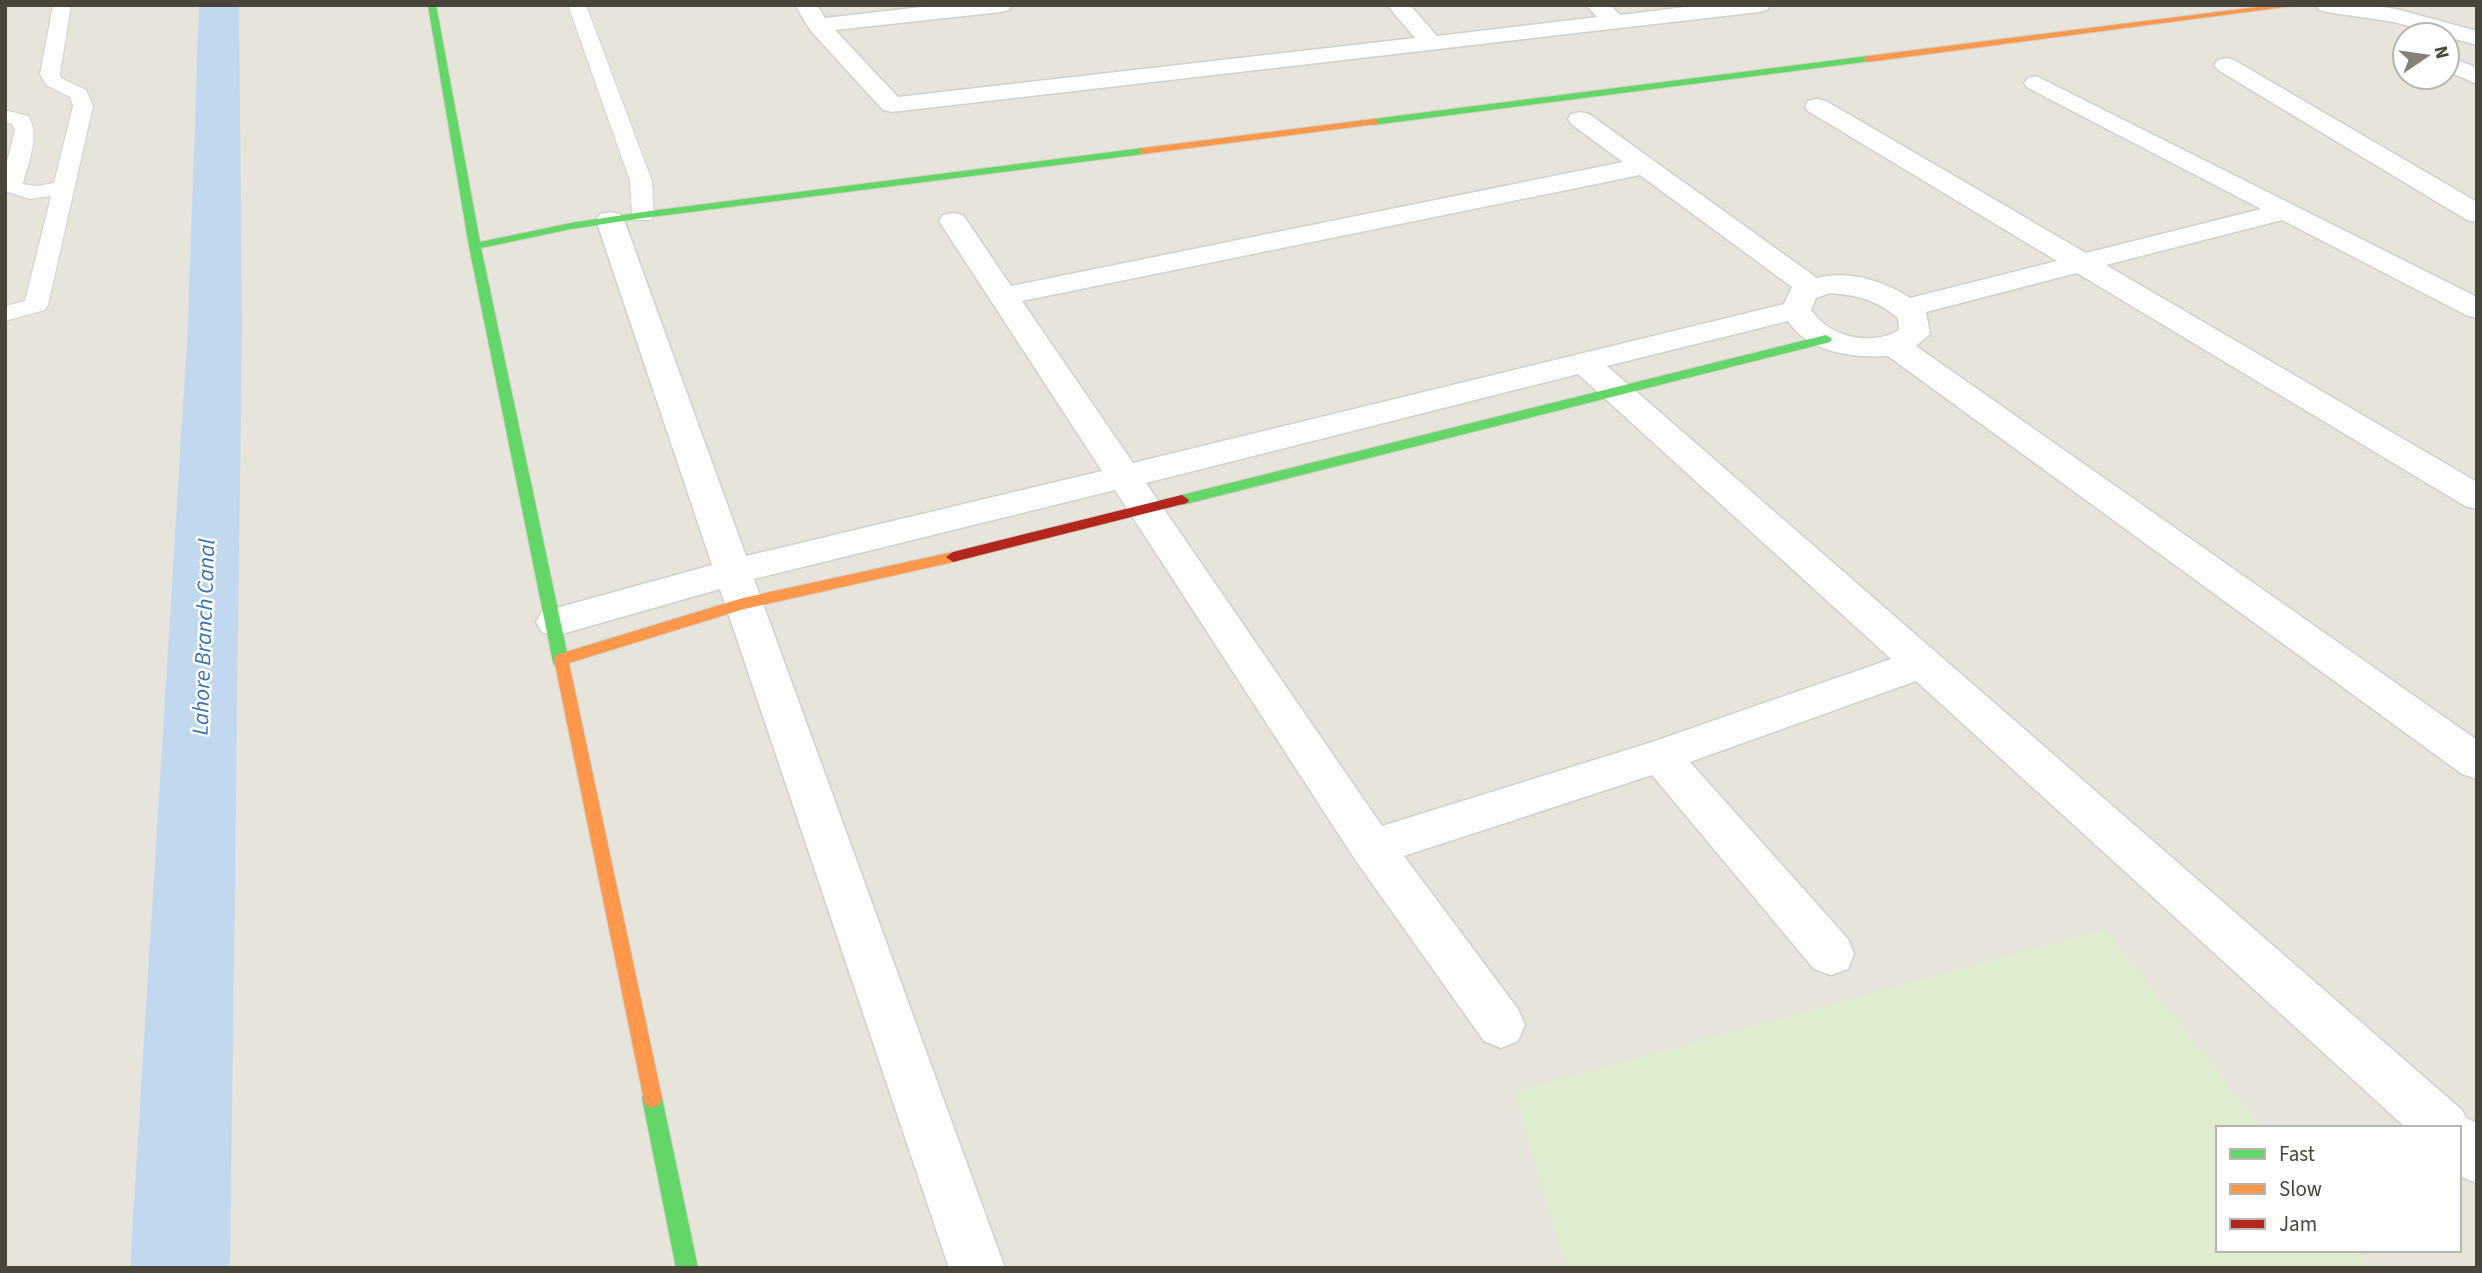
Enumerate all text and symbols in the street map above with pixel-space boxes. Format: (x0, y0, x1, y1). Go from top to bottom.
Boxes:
north arrow (2391, 21, 2461, 91)
text: N (2427, 43, 2456, 62)
water label: Lahore Branch Canal (184, 538, 223, 736)
legend (2216, 1126, 2461, 1252)
text: Fast (2279, 1139, 2315, 1169)
text: Slow (2279, 1174, 2322, 1204)
text: Jam (2279, 1209, 2317, 1239)

